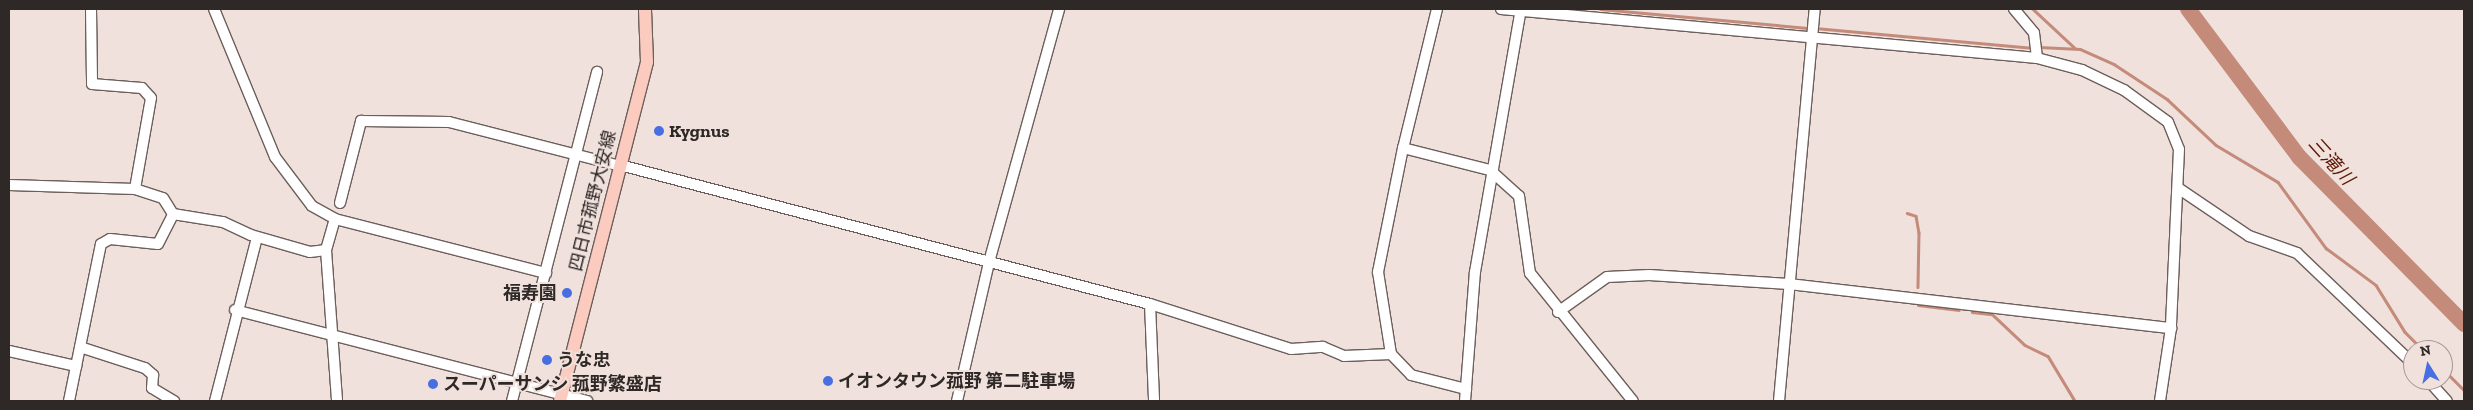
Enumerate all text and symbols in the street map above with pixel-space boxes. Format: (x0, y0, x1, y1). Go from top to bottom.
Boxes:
place label: Kygnus (669, 120, 730, 142)
marker: Kygnus (653, 125, 665, 137)
street label: 四日市菰野大安線 (565, 129, 621, 273)
water label: 三滝川 (2303, 132, 2359, 190)
place label: 福寿園 (503, 282, 557, 304)
marker: 福寿園 (561, 287, 573, 299)
north arrow (2403, 340, 2453, 390)
text: N (2419, 341, 2432, 360)
place label: うな忠 (557, 349, 611, 371)
marker: うな忠 (541, 354, 553, 366)
place label: イオンタウン菰野 第二駐車場 (838, 370, 1075, 392)
place label: スーパーサンシ 菰野繁盛店 (443, 373, 662, 395)
marker: イオンタウン菰野 第二駐車場 (822, 375, 834, 387)
marker: スーパーサンシ 菰野繁盛店 (427, 378, 439, 390)

